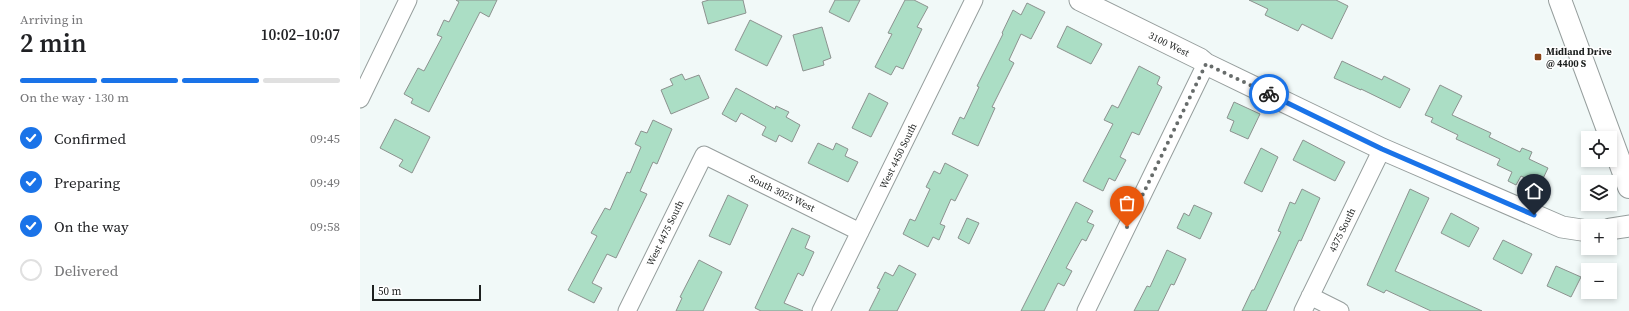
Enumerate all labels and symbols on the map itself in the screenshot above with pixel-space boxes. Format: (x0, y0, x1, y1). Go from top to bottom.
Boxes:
street label: 3100 West (1147, 29, 1192, 60)
place label: Midland Drive @ 4400 S (1546, 45, 1612, 70)
marker: Midland Drive @ 4400 S (1533, 52, 1543, 62)
courier (1249, 74, 1289, 114)
street label: West 4450 South (876, 121, 920, 191)
street label: South 3025 West (747, 171, 818, 215)
pin (1517, 174, 1551, 215)
pin (1110, 186, 1144, 227)
street label: West 4475 South (643, 198, 687, 268)
street label: 4375 South (1326, 206, 1358, 254)
scale bar (372, 283, 481, 302)

